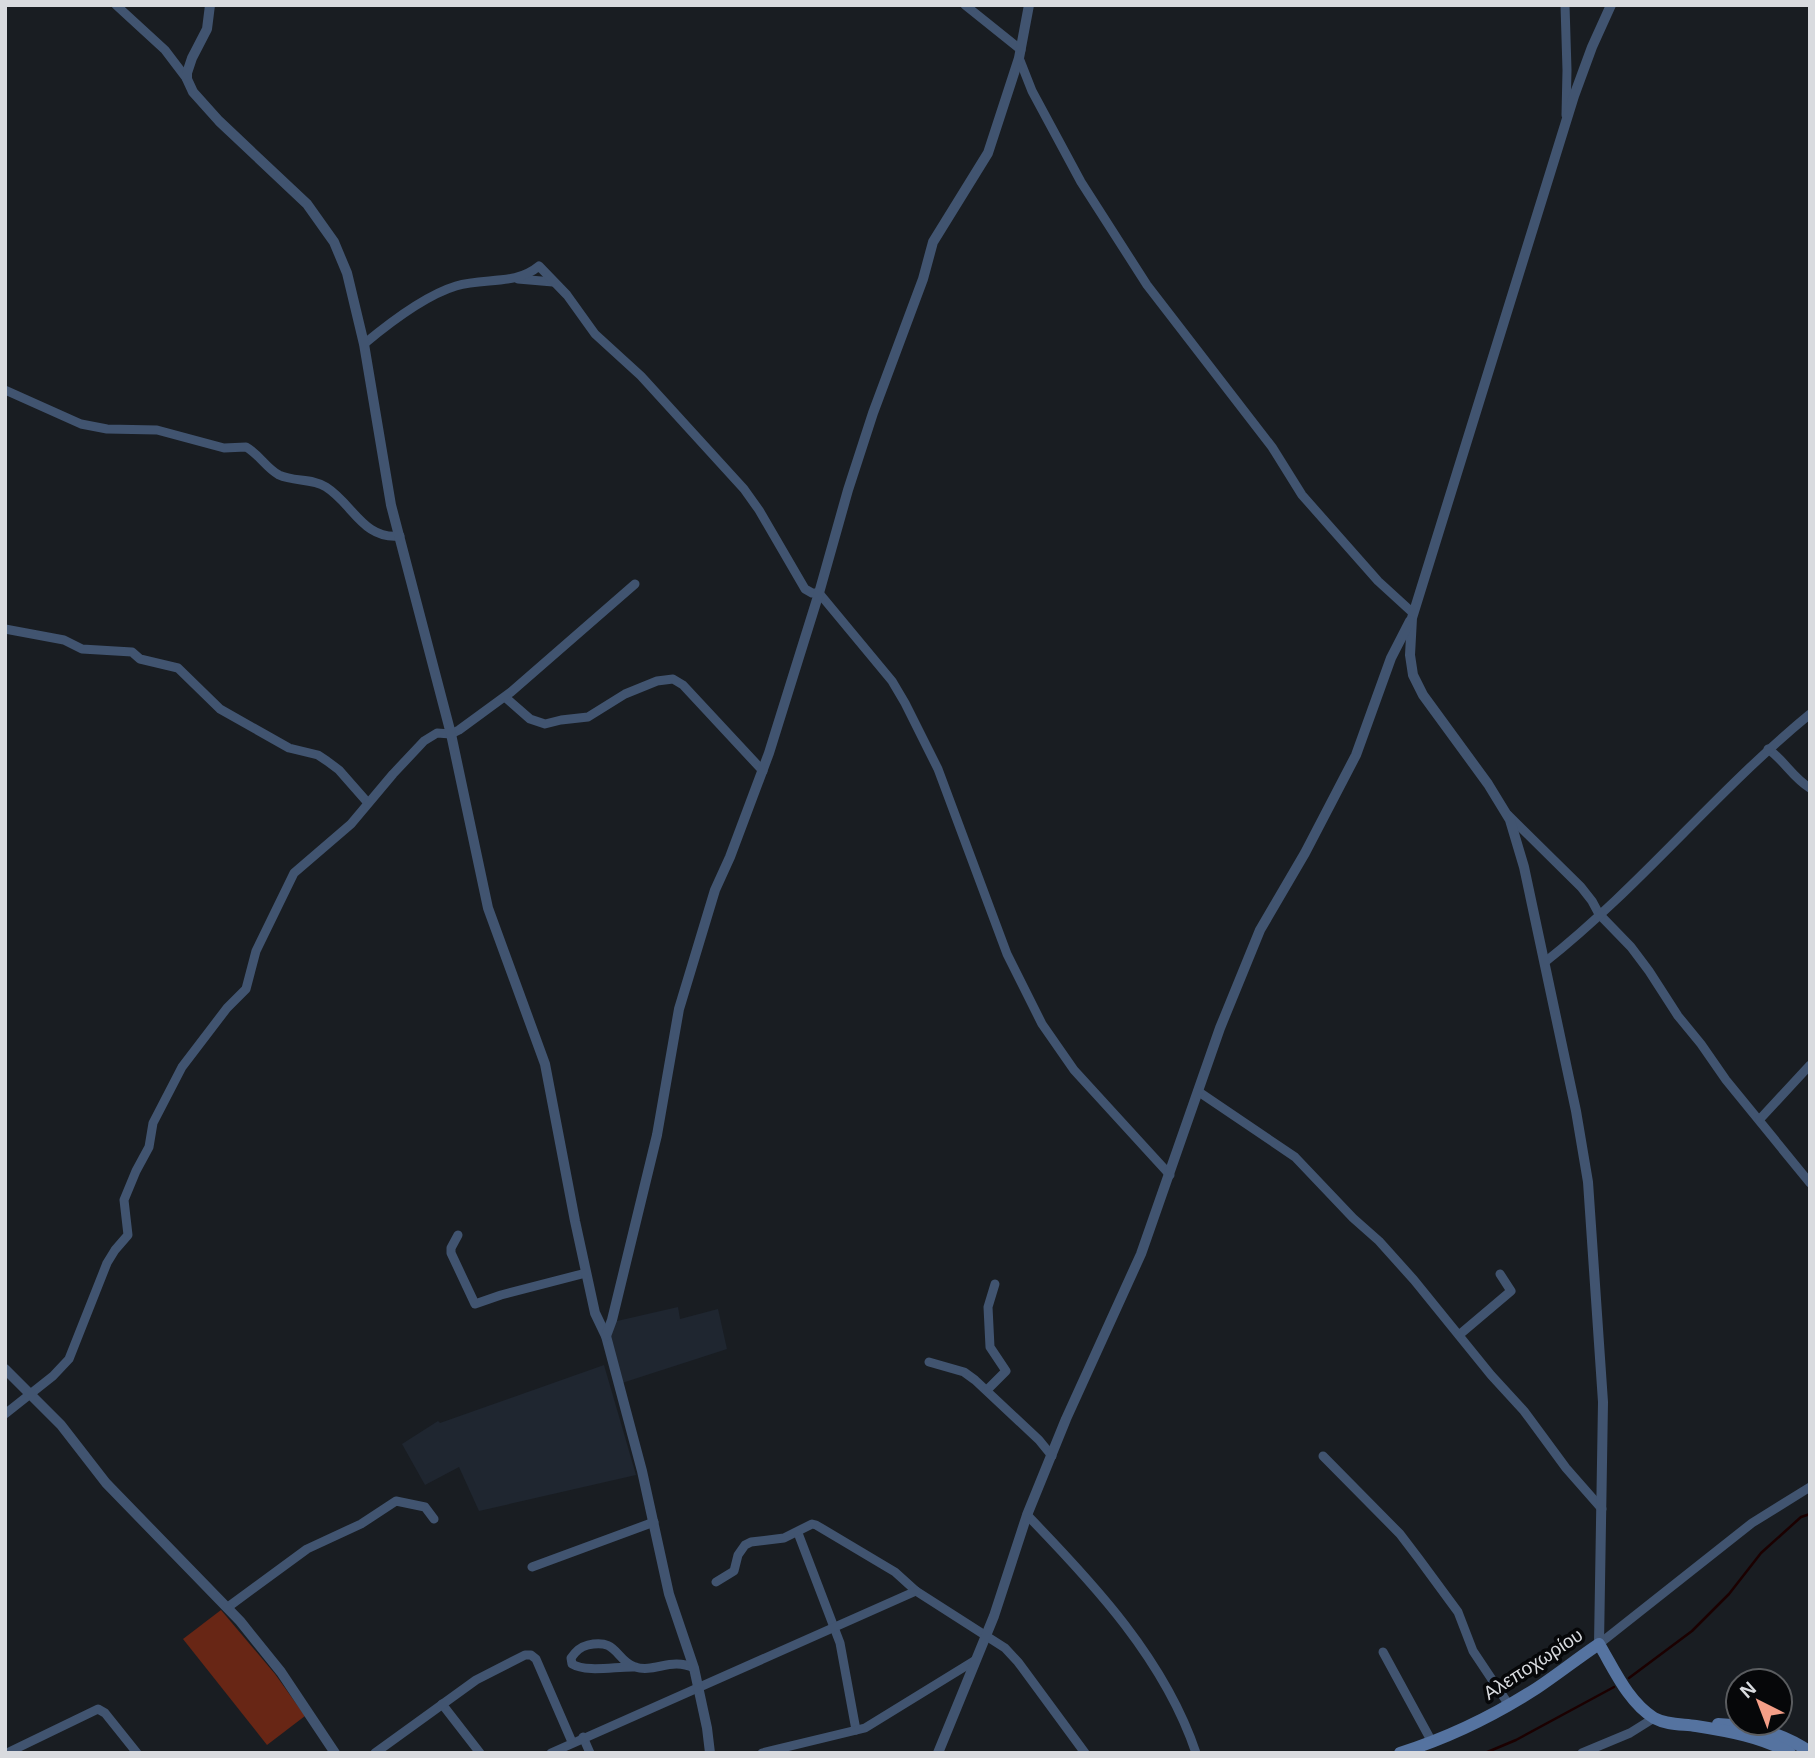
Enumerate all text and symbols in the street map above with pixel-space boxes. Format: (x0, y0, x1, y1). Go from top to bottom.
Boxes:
street label: Αλεποχωρίου (1480, 1624, 1586, 1704)
north arrow (1724, 1667, 1794, 1737)
text: N (1736, 1677, 1760, 1702)

